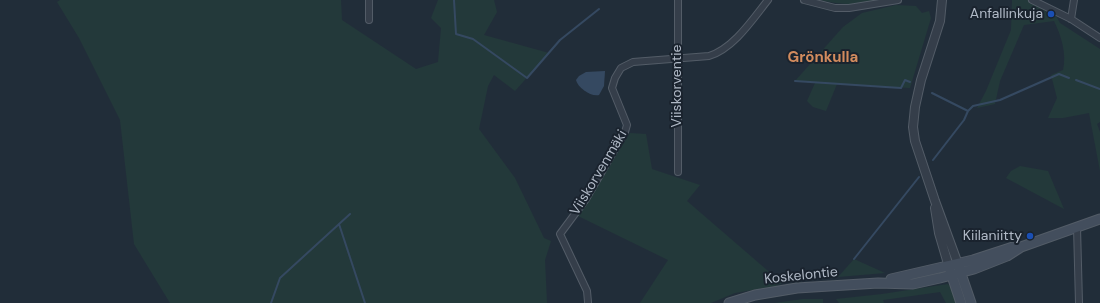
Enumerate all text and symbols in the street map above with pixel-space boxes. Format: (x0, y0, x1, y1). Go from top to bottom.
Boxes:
place label: Anfallinkuja (970, 6, 1043, 22)
marker: Anfallinkuja (1046, 9, 1056, 19)
street label: Viiskorventie (669, 45, 685, 127)
district label: Grönkulla (788, 49, 858, 67)
street label: Viiskorvenmäki (567, 127, 631, 219)
place label: Kiilaniitty (963, 228, 1022, 244)
marker: Kiilaniitty (1025, 231, 1035, 241)
street label: Koskelontie (763, 264, 839, 288)

